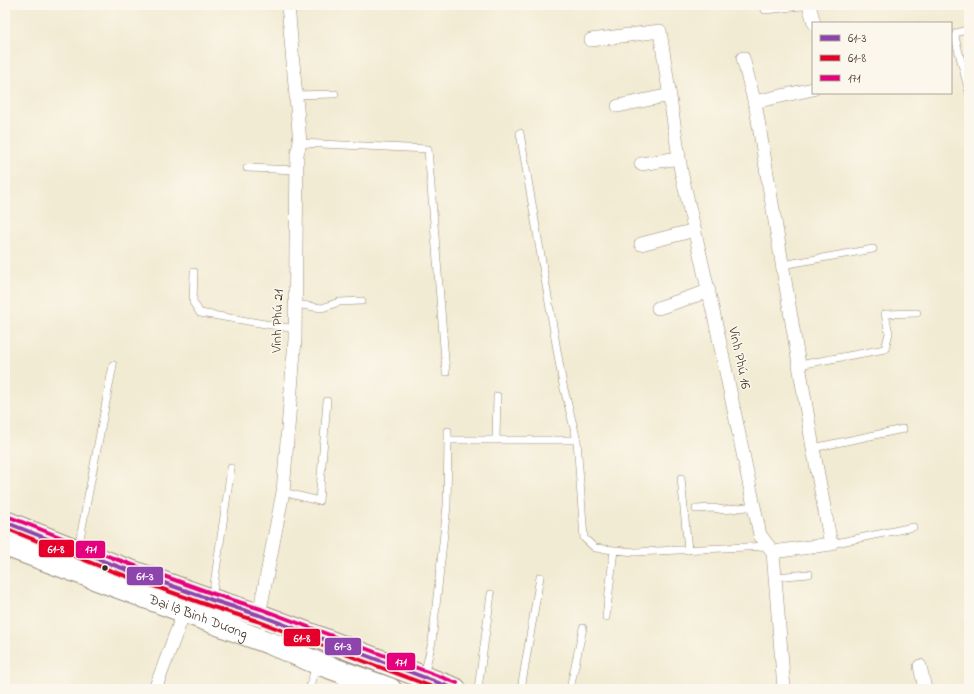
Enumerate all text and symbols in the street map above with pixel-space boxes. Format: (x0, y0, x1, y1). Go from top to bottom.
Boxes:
legend (812, 22, 952, 94)
text: 61-3 (848, 30, 867, 48)
text: 61-8 (848, 50, 867, 68)
text: 171 (848, 70, 861, 88)
street label: Vĩnh Phú 21 (266, 288, 290, 354)
street label: Vĩnh Phú 16 (722, 324, 756, 391)
line badge: 61-8 (38, 539, 75, 558)
line badge: 171 (75, 540, 106, 559)
text: 61-8 (47, 542, 65, 558)
text: 171 (85, 542, 97, 558)
unlabelled marker (100, 563, 110, 573)
line badge: 61-3 (126, 566, 164, 586)
text: 61-3 (135, 569, 154, 585)
street label: Đại lộ Bình Dương (145, 588, 251, 646)
line badge: 61-8 (283, 628, 321, 647)
text: 61-8 (293, 631, 311, 647)
line badge: 61-3 (324, 637, 362, 656)
text: 61-3 (333, 639, 352, 655)
line badge: 171 (386, 652, 416, 671)
text: 171 (395, 655, 407, 671)

